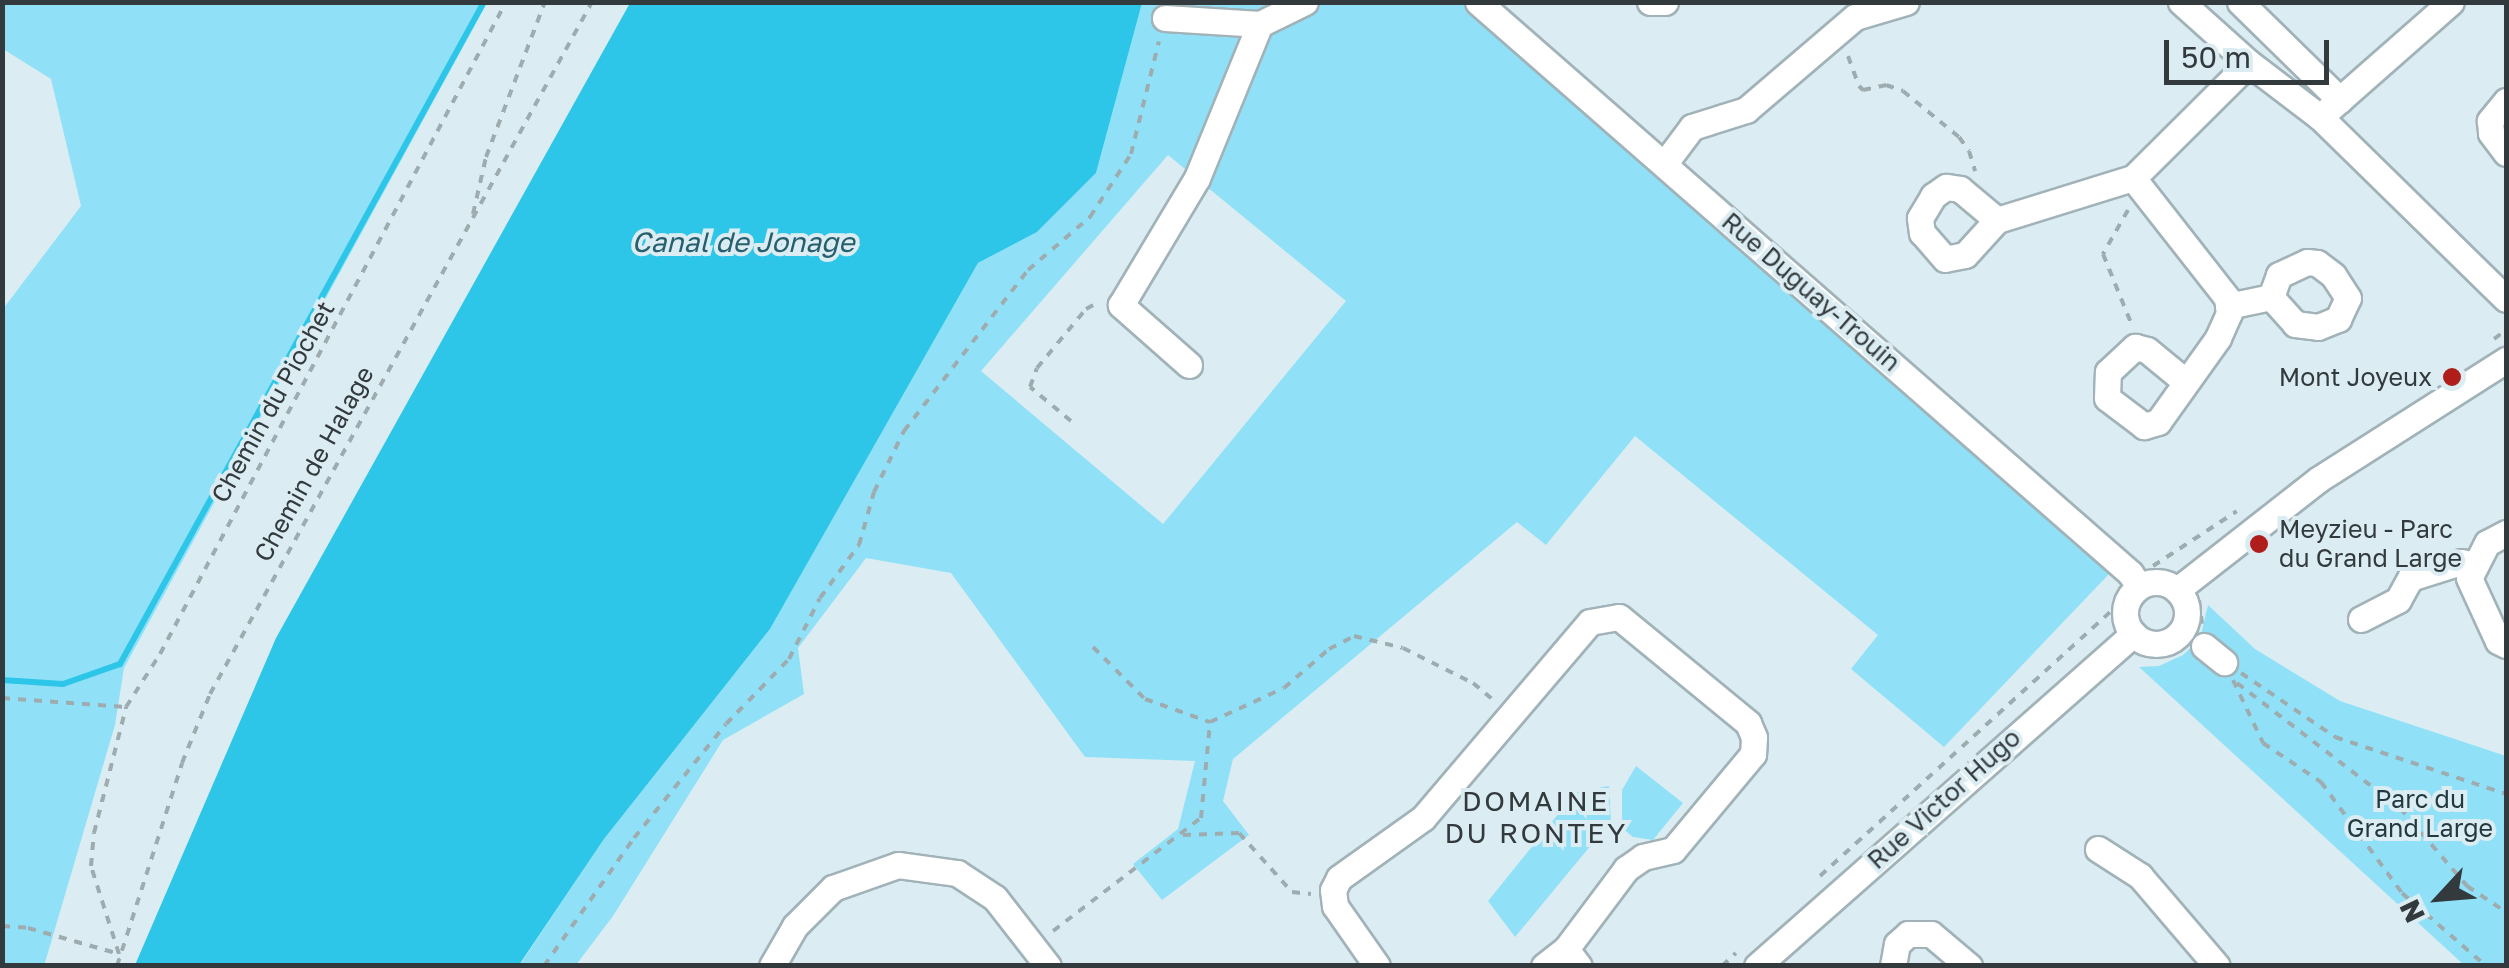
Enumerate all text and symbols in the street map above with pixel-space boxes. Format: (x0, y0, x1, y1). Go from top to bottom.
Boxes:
scale bar (2169, 20, 2334, 82)
text: 50 m (2181, 39, 2251, 75)
street label: Rue Duguay-Trouin (1716, 206, 1906, 378)
water label: Canal de Jonage (631, 225, 855, 259)
street label: Chemin du Piochet (205, 296, 341, 508)
street label: Chemin de Halage (248, 361, 380, 567)
place label: Mont Joyeux (2279, 362, 2432, 392)
marker: Mont Joyeux (2441, 366, 2463, 388)
place label: Meyzieu - Parc du Grand Large (2279, 515, 2462, 574)
marker: Meyzieu - Parc du Grand Large (2248, 533, 2270, 555)
street label: Rue Victor Hugo (1862, 723, 2026, 875)
district label: DOMAINE DU RONTEY (1444, 784, 1628, 850)
park label: Parc du Grand Large (2347, 785, 2493, 844)
north arrow (2389, 848, 2489, 948)
text: N (2392, 895, 2431, 928)

